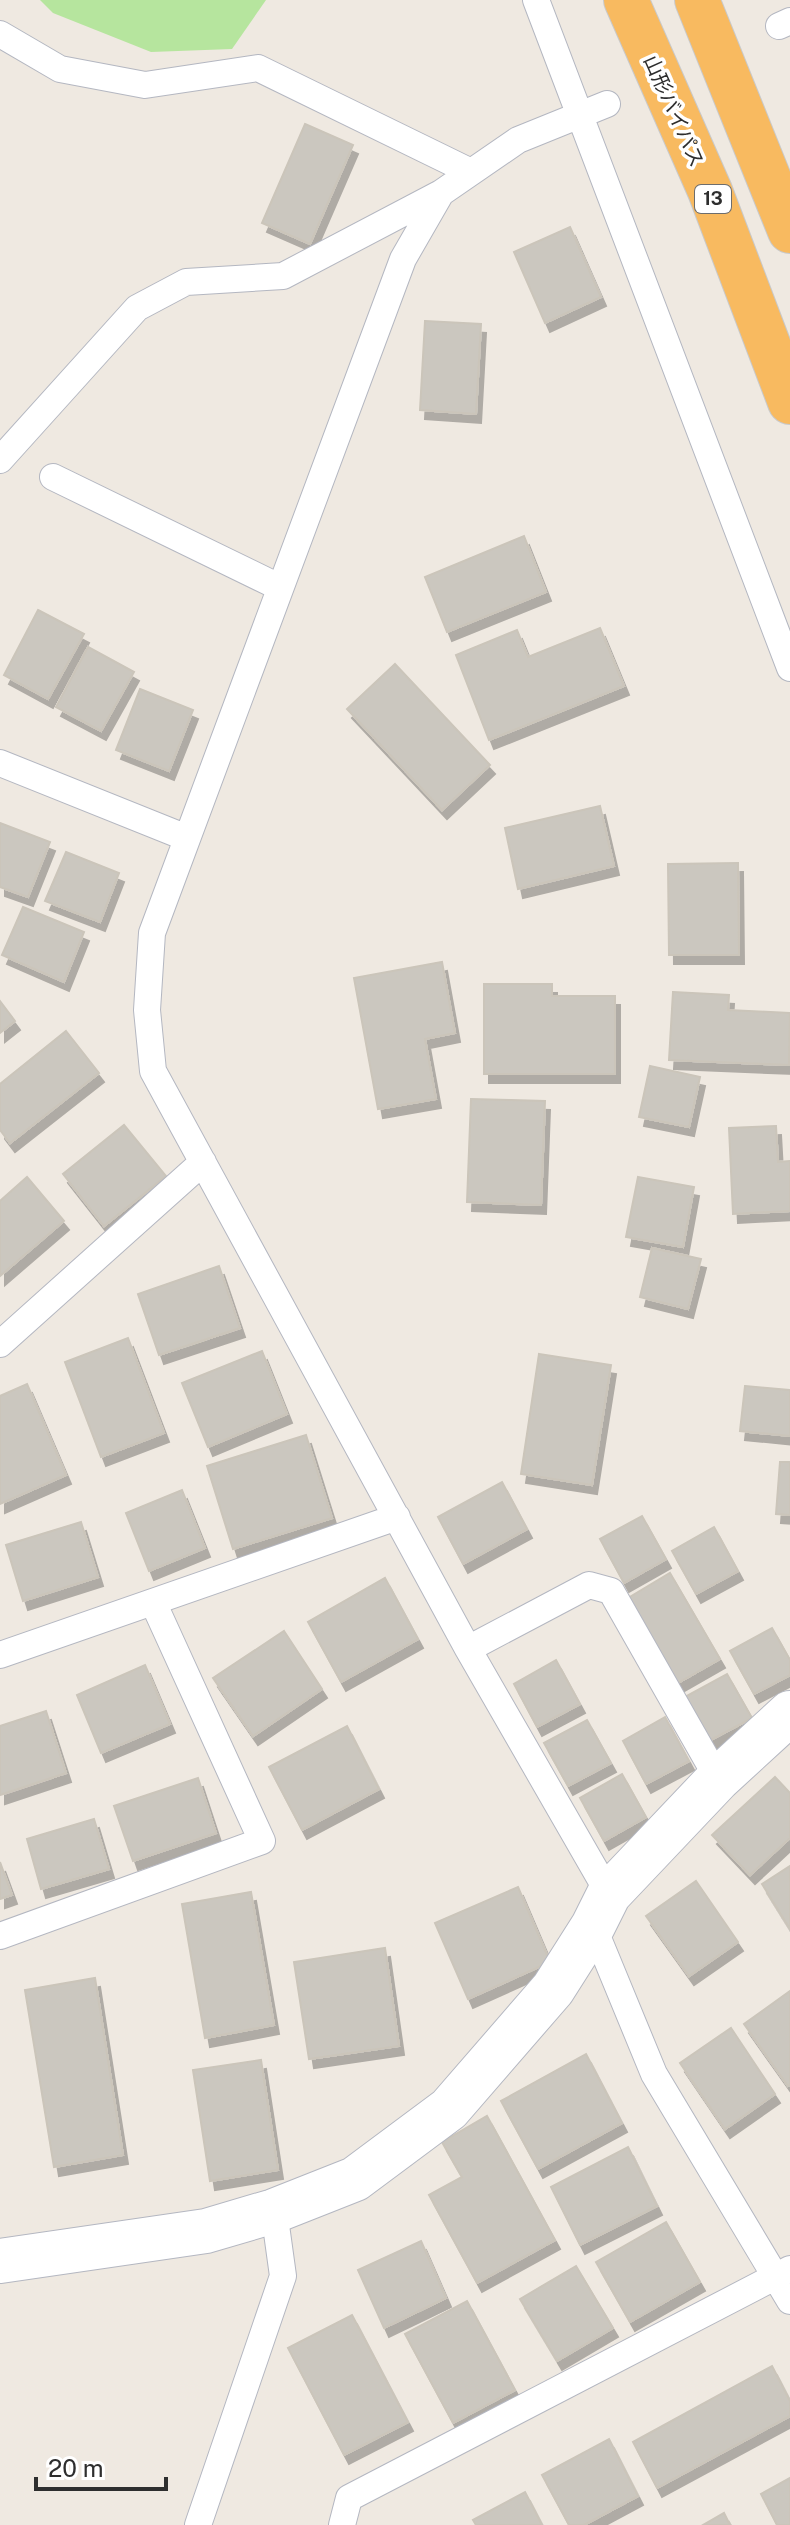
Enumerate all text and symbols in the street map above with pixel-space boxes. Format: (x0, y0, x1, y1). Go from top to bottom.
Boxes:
street label: 山形バイパス (639, 51, 709, 171)
road number: 13 (695, 185, 731, 213)
scale bar (36, 2441, 166, 2491)
text: 20 m (48, 2454, 104, 2482)

